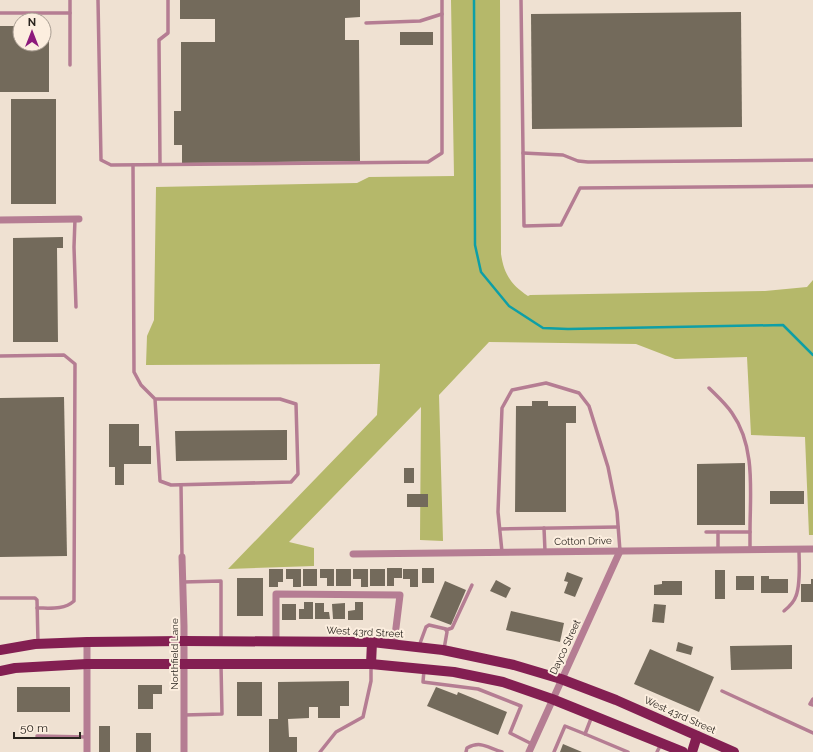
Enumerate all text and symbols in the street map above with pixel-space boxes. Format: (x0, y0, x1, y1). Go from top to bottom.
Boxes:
north arrow (12, 12, 52, 52)
text: N (28, 16, 36, 29)
street label: Cotton Drive (554, 535, 612, 547)
street label: Dayco Street (547, 617, 583, 676)
street label: Northfield Lane (169, 618, 180, 690)
street label: West 43rd Street (326, 624, 404, 640)
street label: West 43rd Street (643, 694, 718, 736)
scale bar (14, 714, 80, 740)
text: 50 m (20, 721, 48, 735)

